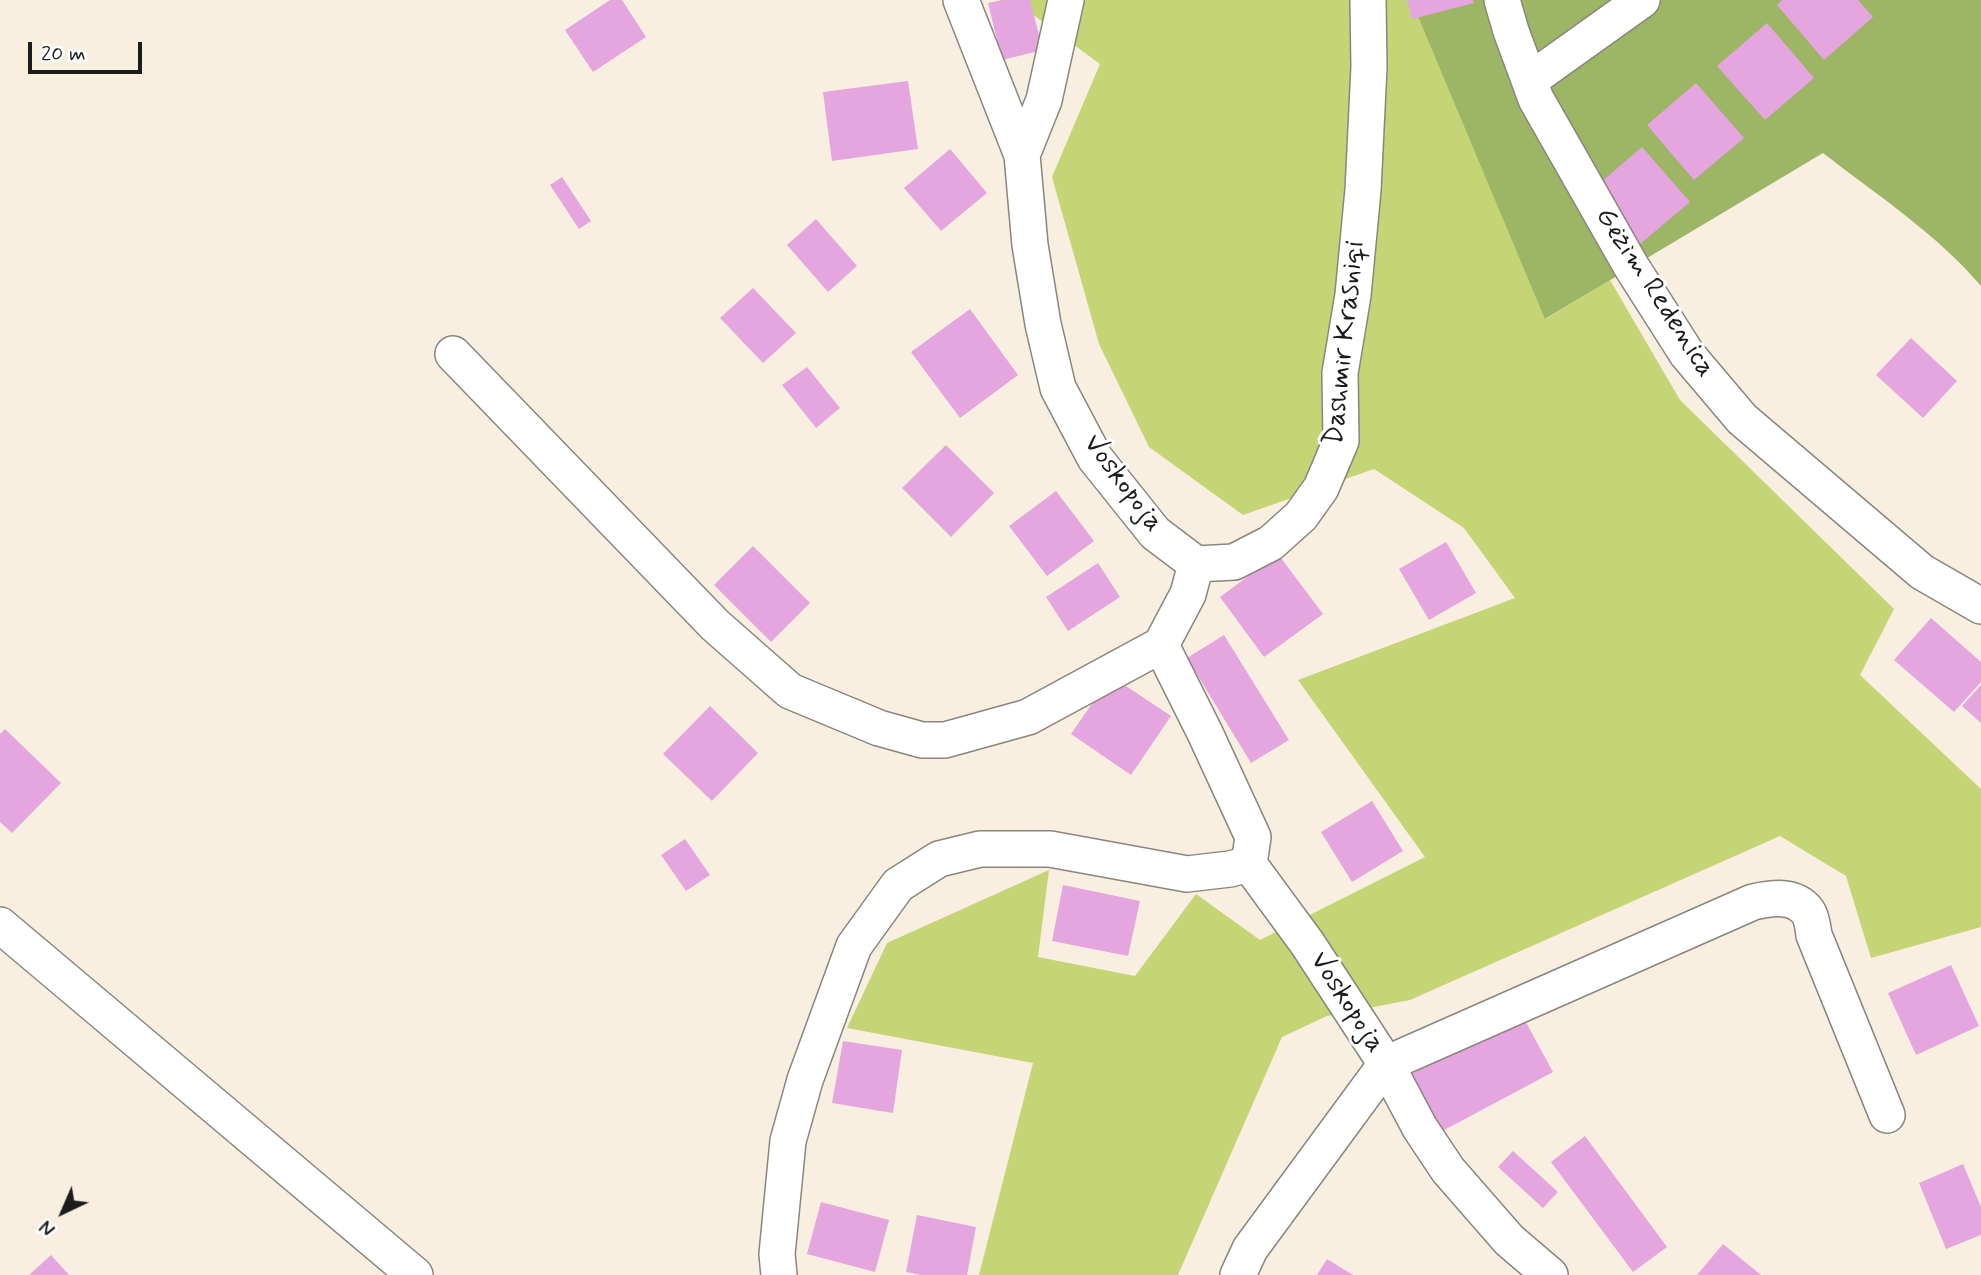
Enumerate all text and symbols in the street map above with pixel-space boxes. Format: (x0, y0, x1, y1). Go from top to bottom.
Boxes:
scale bar (32, 28, 145, 72)
text: 20 m (41, 40, 86, 68)
street label: Gëzim Redenica (1587, 202, 1721, 384)
street label: Dashmir Krasniqi (1319, 239, 1373, 447)
street label: Voskopoja (1074, 429, 1170, 539)
street label: Voskopoja (1301, 946, 1391, 1060)
north arrow (28, 1177, 98, 1247)
text: N (35, 1214, 61, 1241)

